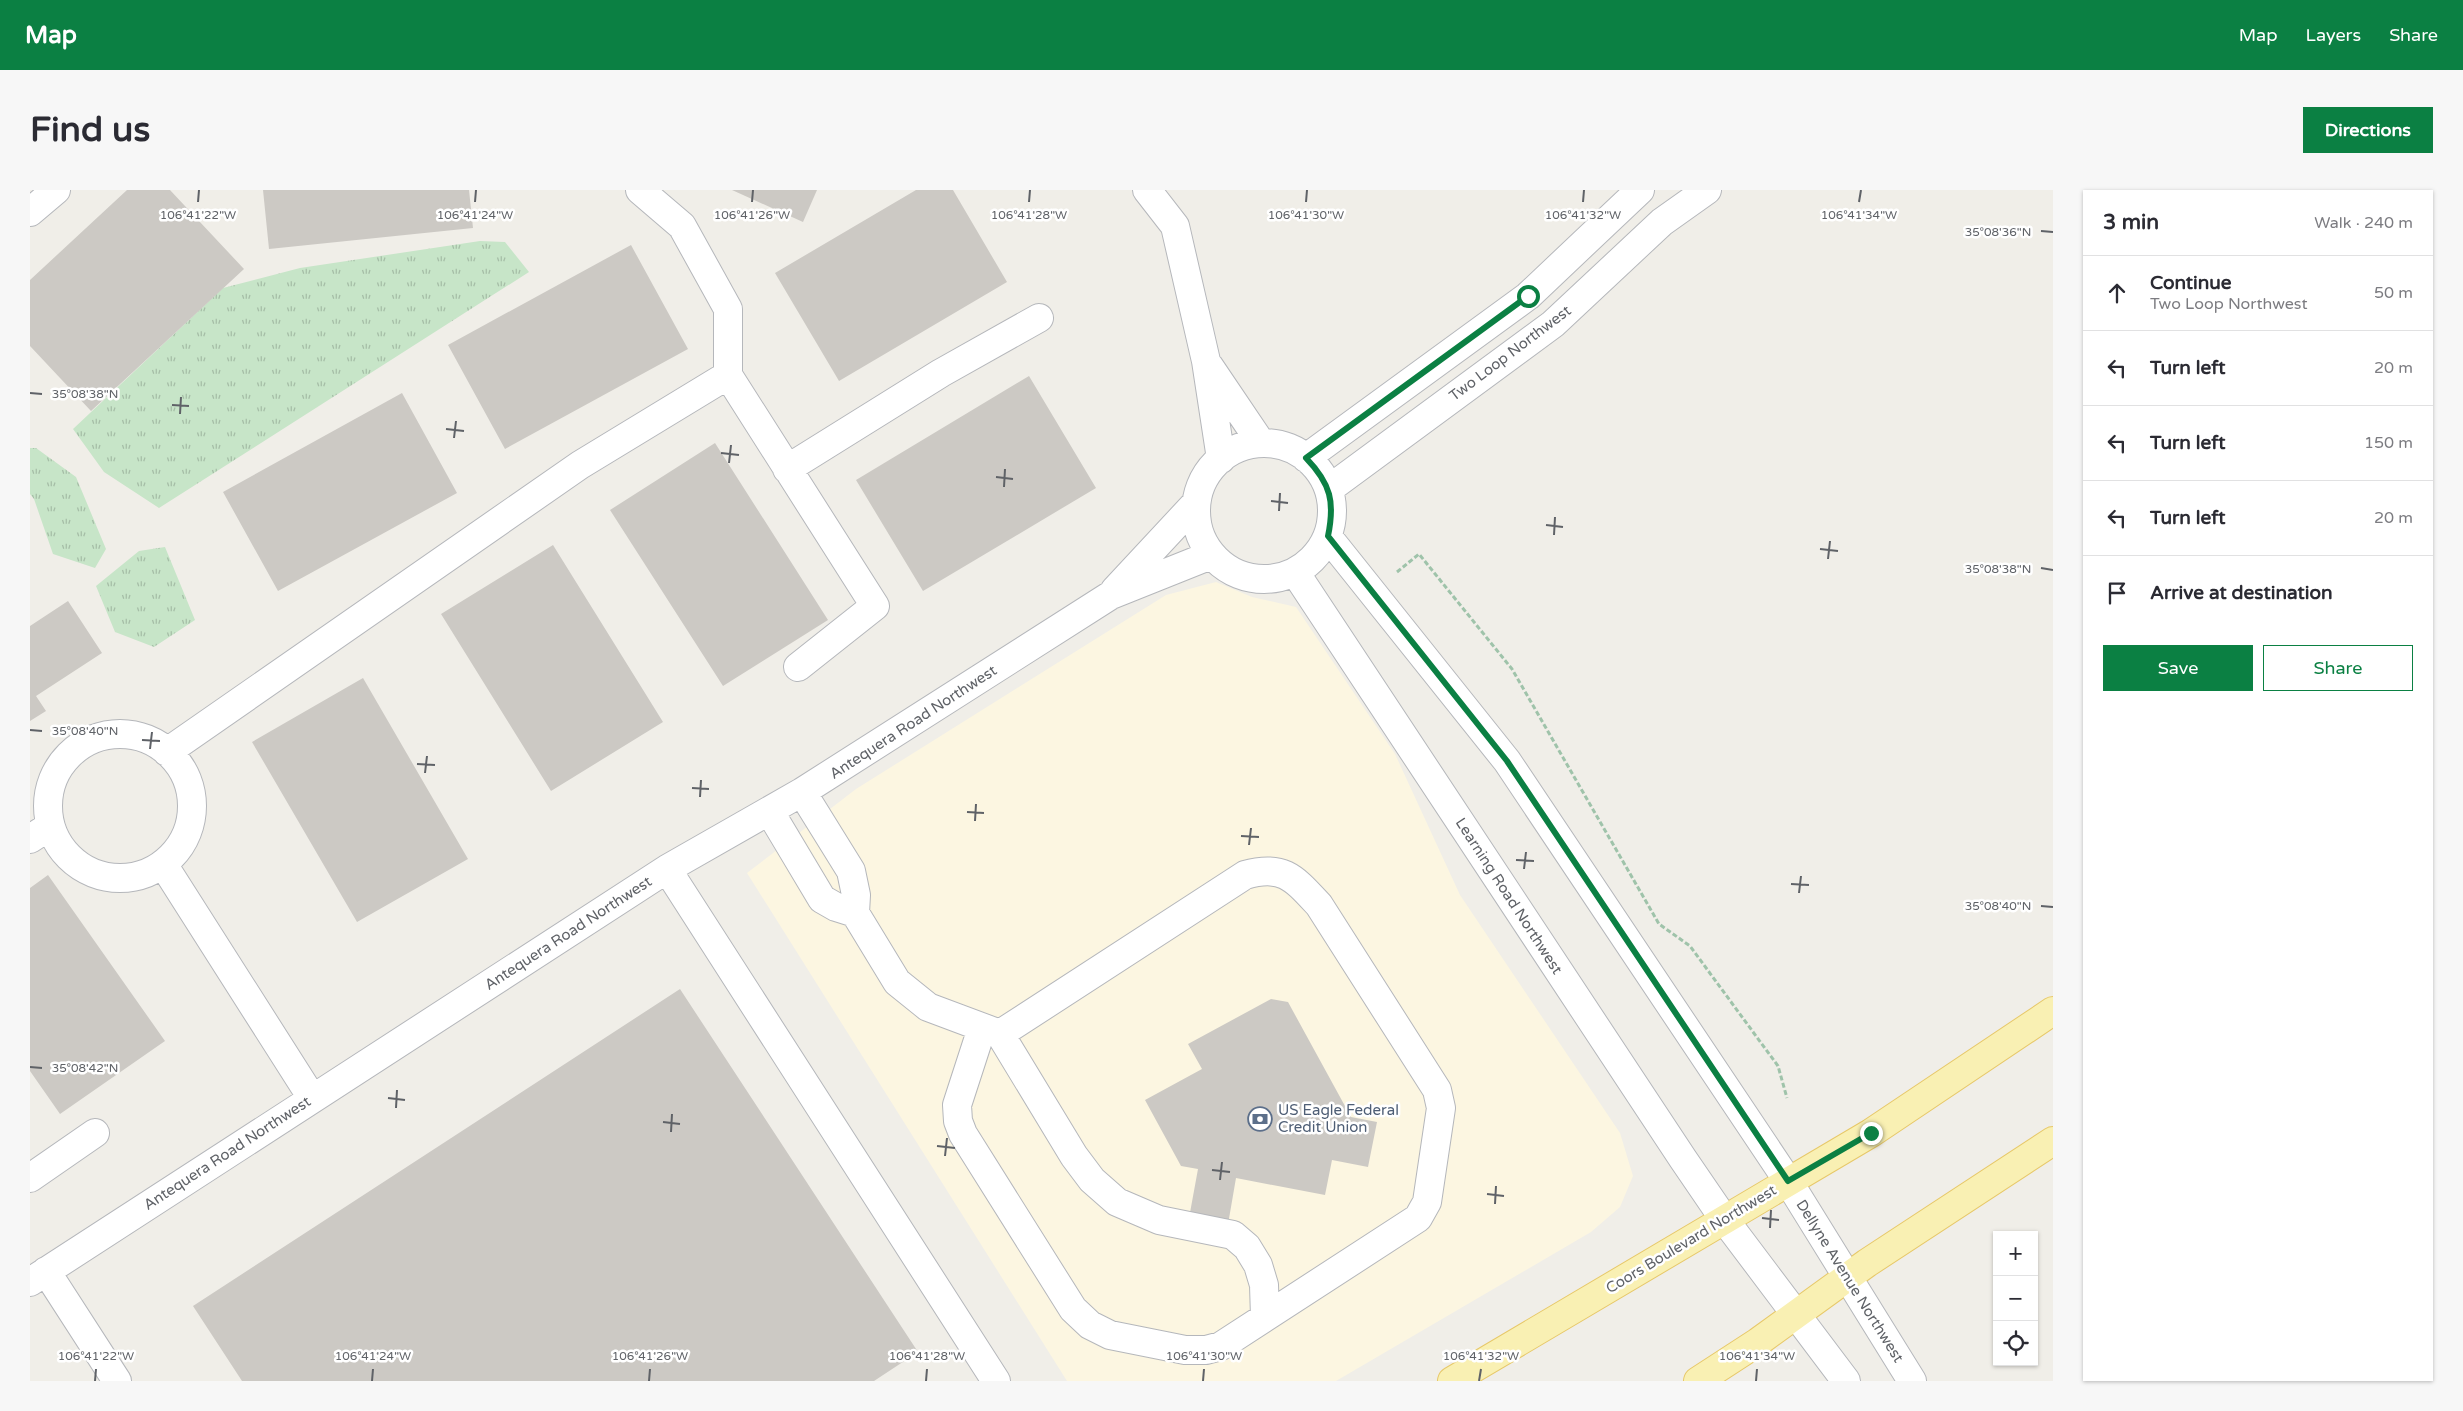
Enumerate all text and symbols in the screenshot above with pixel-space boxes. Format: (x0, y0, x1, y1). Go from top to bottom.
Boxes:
text: Map (25, 21, 77, 50)
text: Map (2239, 24, 2278, 46)
text: Layers (2306, 24, 2361, 46)
text: Share (2389, 24, 2438, 46)
button: Directions (2303, 107, 2433, 153)
text: Find us (30, 109, 150, 151)
text: 106°41'22"W (160, 208, 236, 222)
text: 106°41'24"W (437, 208, 513, 222)
text: 106°41'26"W (714, 208, 790, 222)
text: 106°41'28"W (991, 208, 1067, 222)
text: 106°41'30"W (1268, 208, 1344, 222)
text: 106°41'32"W (1545, 208, 1621, 222)
text: 106°41'34"W (1821, 208, 1897, 222)
text: 3 min (2103, 210, 2159, 235)
text: Walk · 240 m (2314, 213, 2413, 233)
text: 35°08'36"N (1965, 225, 2031, 239)
text: Continue (2150, 272, 2232, 294)
icon: ahead (2103, 279, 2131, 307)
text: 50 m (2374, 283, 2413, 303)
route start (1517, 285, 1540, 308)
text: Two Loop Northwest (2150, 294, 2308, 314)
street label: Two Loop Northwest (1446, 301, 1575, 405)
icon: left (2103, 354, 2131, 382)
text: Turn left (2150, 357, 2226, 379)
text: 20 m (2374, 358, 2413, 378)
text: 35°08'38"N (52, 387, 118, 401)
icon: left (2103, 429, 2131, 457)
text: Turn left (2150, 432, 2226, 454)
text: 150 m (2364, 433, 2413, 453)
icon: left (2103, 504, 2131, 532)
text: Turn left (2150, 507, 2226, 529)
text: 20 m (2374, 508, 2413, 528)
text: 35°08'38"N (1965, 562, 2031, 576)
icon: arrive (2103, 579, 2131, 607)
text: Arrive at destination (2150, 582, 2333, 604)
button: Save (2103, 645, 2253, 691)
button: Share (2263, 645, 2413, 691)
street label: Antequera Road Northwest (826, 661, 1000, 783)
text: 35°08'40"N (52, 724, 118, 738)
street label: Learning Road Northwest (1452, 814, 1566, 978)
street label: Antequera Road Northwest (481, 872, 655, 994)
text: 35°08'40"N (1965, 899, 2031, 913)
text: 35°08'42"N (52, 1061, 118, 1075)
street label: Antequera Road Northwest (140, 1092, 314, 1214)
place label: US Eagle Federal Credit Union (1278, 1101, 1399, 1136)
bank icon: US Eagle Federal Credit Union (1247, 1106, 1273, 1132)
route end (1860, 1122, 1883, 1145)
street label: Coors Boulevard Northwest (1602, 1181, 1780, 1297)
street label: Dellyne Avenue Northwest (1792, 1196, 1908, 1366)
map controls (1993, 1231, 2038, 1366)
button: + (1993, 1231, 2038, 1276)
button: − (1993, 1276, 2038, 1321)
button: locate (1993, 1321, 2038, 1366)
text: 106°41'22"W (58, 1349, 134, 1363)
text: 106°41'24"W (335, 1349, 411, 1363)
text: 106°41'26"W (612, 1349, 688, 1363)
text: 106°41'28"W (889, 1349, 965, 1363)
text: 106°41'30"W (1166, 1349, 1242, 1363)
text: 106°41'32"W (1443, 1349, 1519, 1363)
text: 106°41'34"W (1719, 1349, 1795, 1363)

